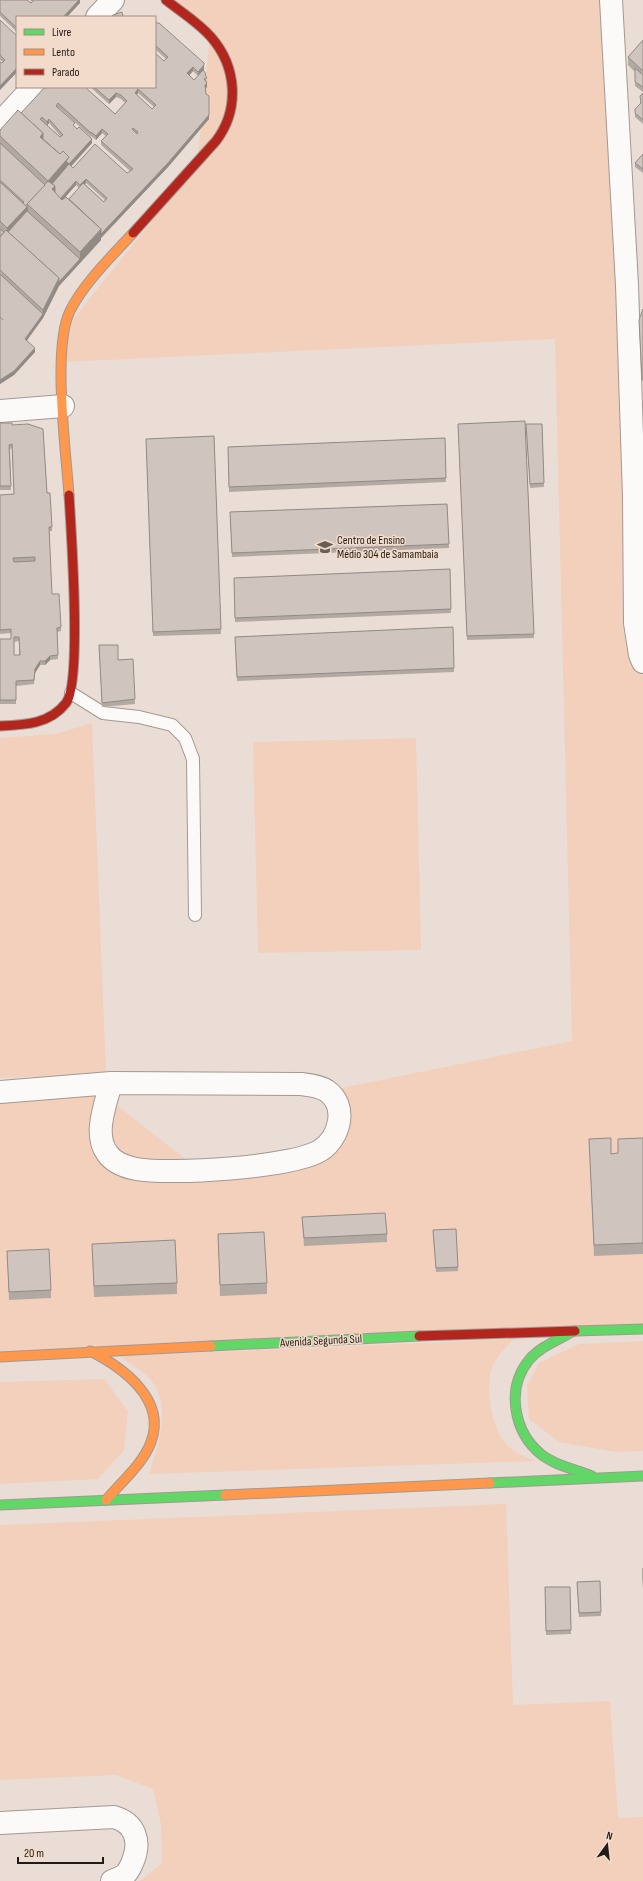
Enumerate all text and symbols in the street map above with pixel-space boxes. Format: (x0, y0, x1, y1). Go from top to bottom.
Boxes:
legend (16, 16, 156, 88)
text: Livre (52, 25, 72, 40)
text: Lento (52, 45, 75, 60)
text: Parado (52, 65, 79, 80)
place label: Centro de Ensino Médio 304 de Samambaia (337, 533, 439, 562)
school or university icon: Centro de Ensino Médio 304 de Samambaia (316, 538, 334, 556)
street label: Avenida Segunda Sul (279, 1331, 362, 1351)
north arrow (587, 1825, 627, 1865)
text: N (605, 1829, 614, 1843)
scale bar (18, 1839, 103, 1865)
text: 20 m (24, 1846, 44, 1861)

